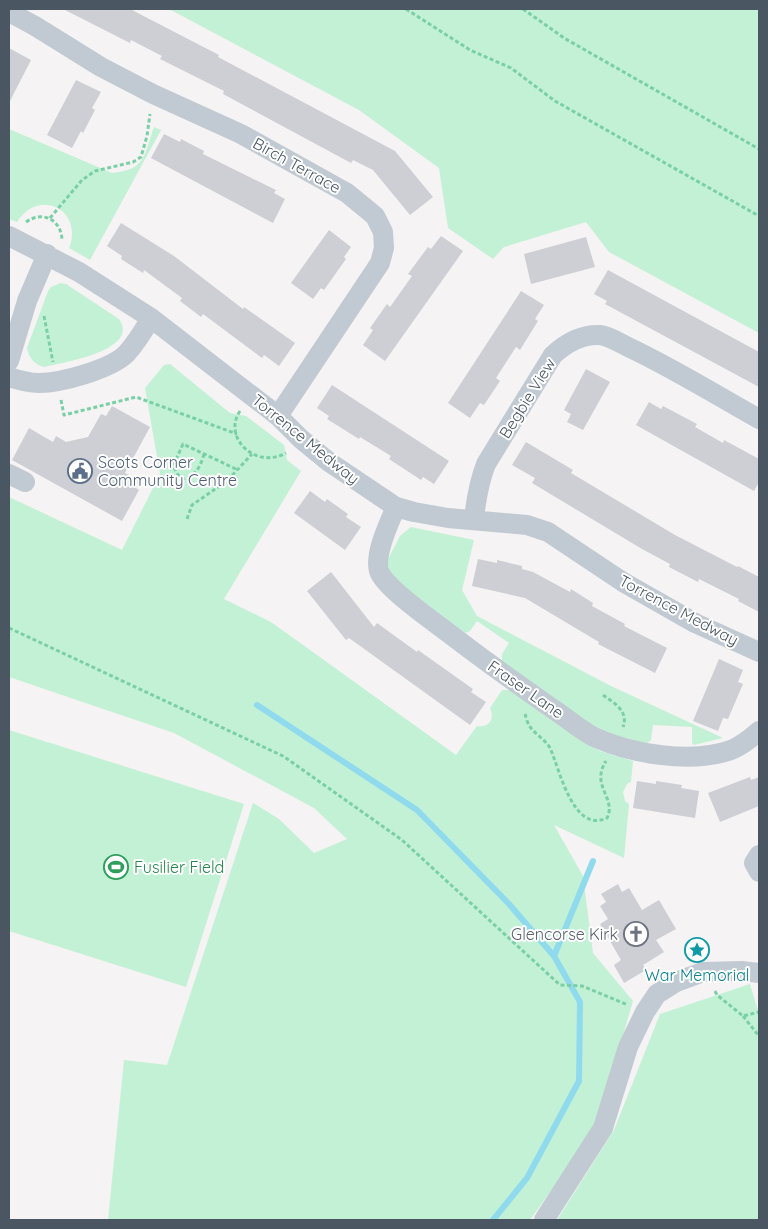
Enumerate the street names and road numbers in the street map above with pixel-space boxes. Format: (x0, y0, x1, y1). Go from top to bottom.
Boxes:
street label: Birch Terrace (250, 133, 344, 197)
street label: Begbie View (494, 354, 560, 442)
street label: Torrence Medway (248, 390, 364, 488)
street label: Torrence Medway (616, 570, 742, 650)
street label: Fraser Lane (484, 656, 568, 722)

